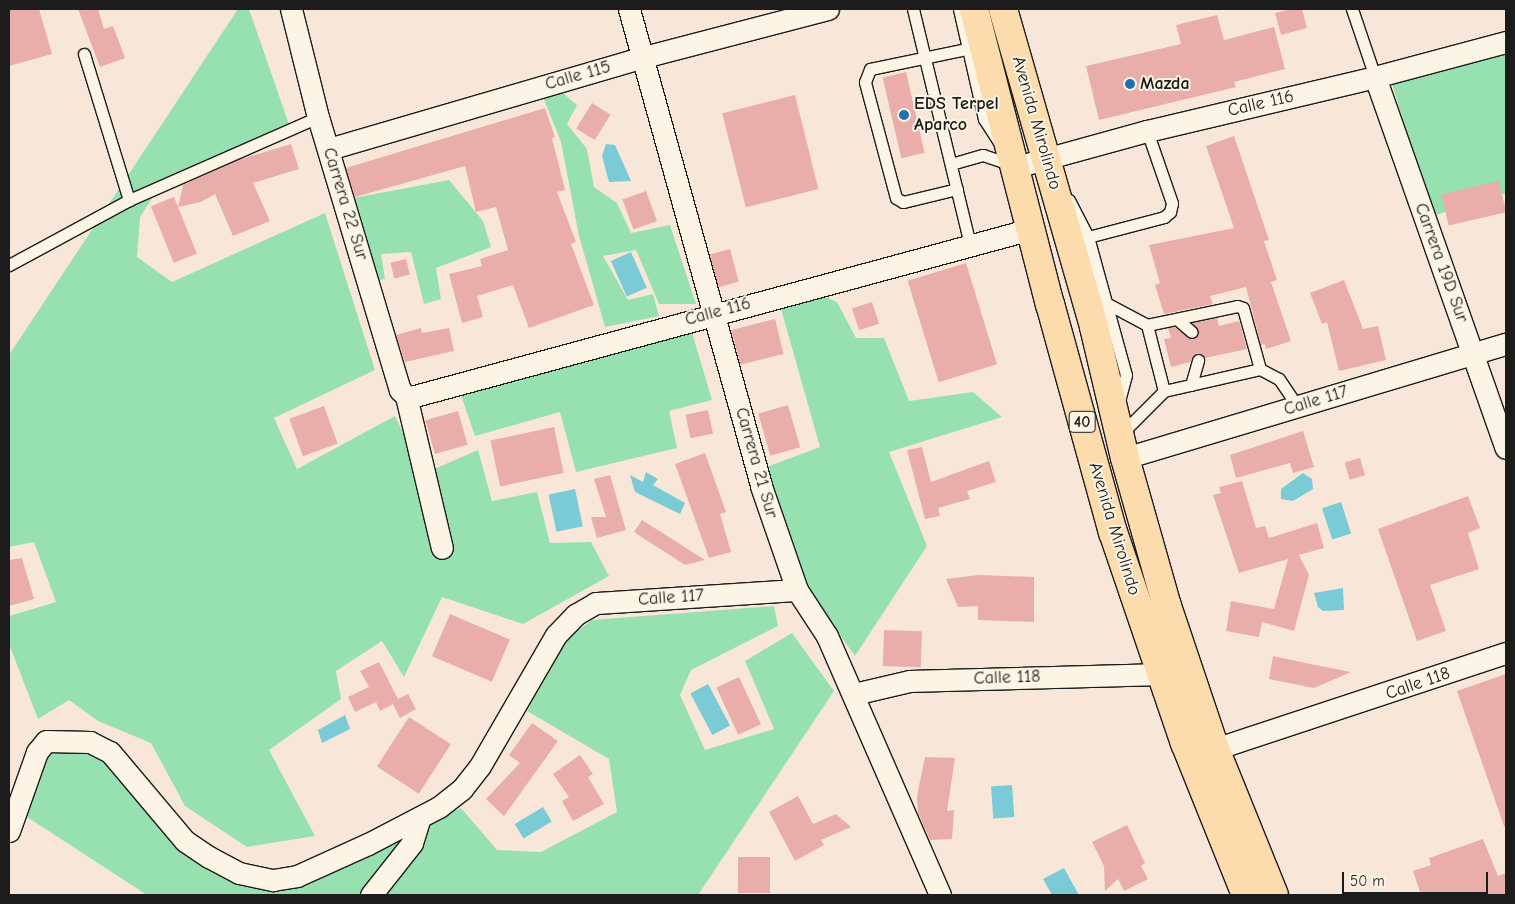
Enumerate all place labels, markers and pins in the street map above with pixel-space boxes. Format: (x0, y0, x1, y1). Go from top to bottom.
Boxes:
place label: Mazda (1140, 73, 1190, 95)
marker: Mazda (1124, 78, 1136, 90)
place label: EDS Terpel Aparco (914, 94, 999, 136)
marker: EDS Terpel Aparco (898, 109, 910, 121)

